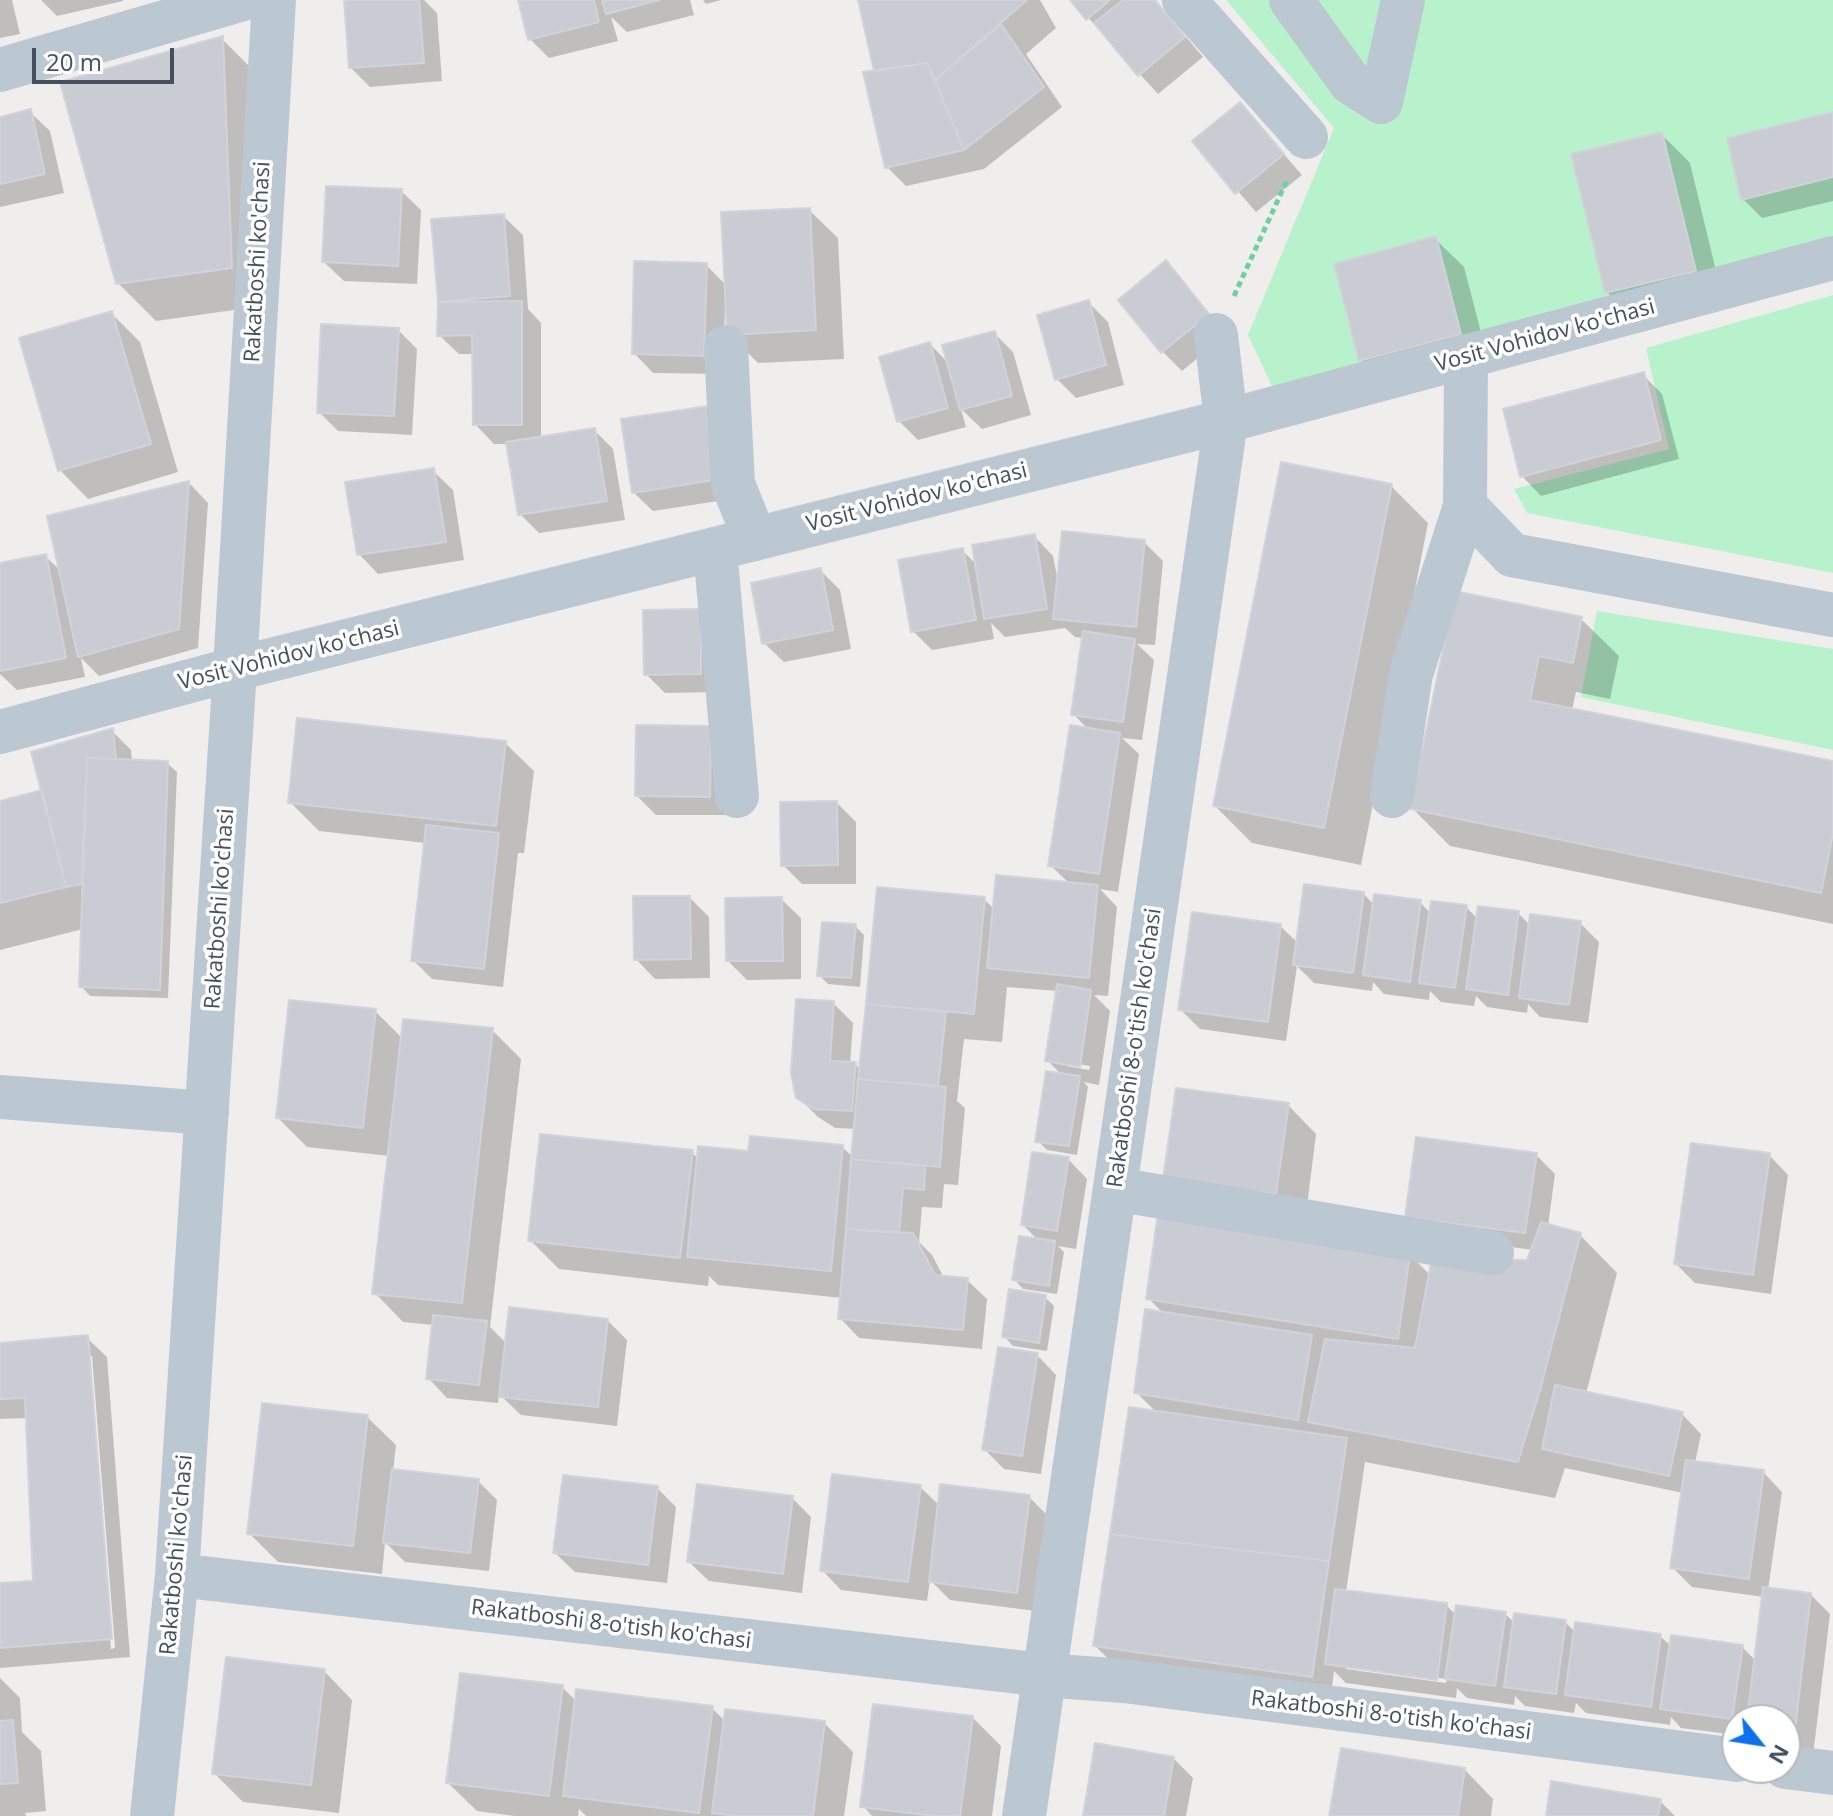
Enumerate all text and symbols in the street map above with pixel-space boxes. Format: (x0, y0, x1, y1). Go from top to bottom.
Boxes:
scale bar (36, 32, 178, 82)
text: 20 m (46, 45, 102, 78)
street label: Rakatboshi ko'chasi (240, 161, 276, 363)
street label: Vosit Vohidov ko'chasi (1432, 294, 1658, 378)
street label: Vosit Vohidov ko'chasi (804, 458, 1030, 538)
street label: Vosit Vohidov ko'chasi (176, 616, 402, 696)
street label: Rakatboshi ko'chasi (200, 808, 240, 1010)
street label: Rakatboshi 8-o'tish ko'chasi (1102, 906, 1168, 1190)
street label: Rakatboshi ko'chasi (155, 1454, 199, 1656)
street label: Rakatboshi 8-o'tish ko'chasi (469, 1595, 753, 1655)
street label: Rakatboshi 8-o'tish ko'chasi (1249, 1686, 1533, 1746)
north arrow (1721, 1704, 1801, 1784)
text: N (1763, 1740, 1798, 1770)

